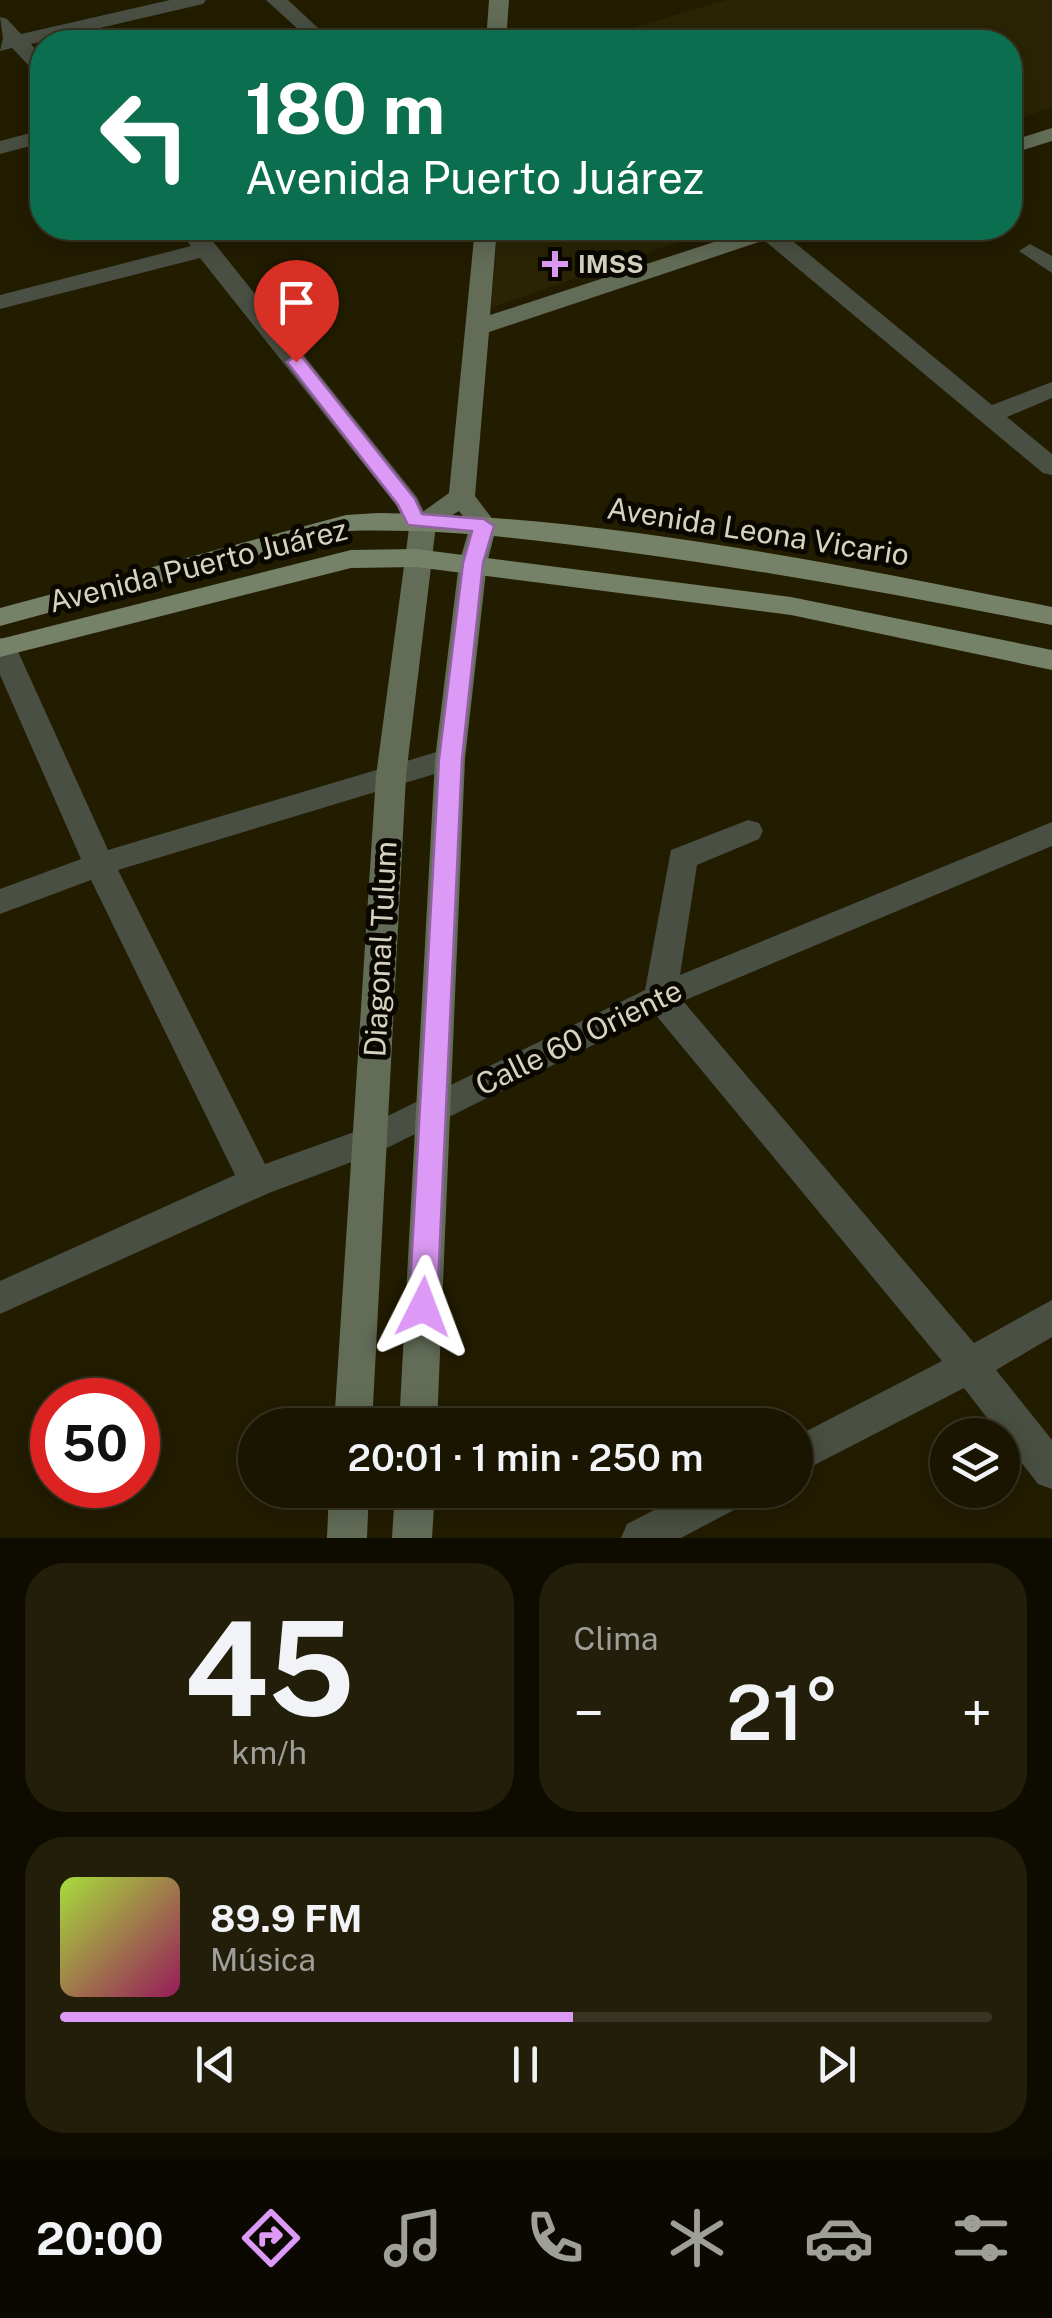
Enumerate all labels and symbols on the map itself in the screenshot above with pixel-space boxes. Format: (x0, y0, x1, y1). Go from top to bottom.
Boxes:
place label: IMSS (578, 249, 643, 279)
marker: IMSS (542, 251, 568, 277)
pin (254, 260, 339, 363)
street label: Avenida Leona Vicario (605, 489, 912, 573)
street label: Avenida Puerto Juárez (45, 511, 351, 620)
street label: Diagonal Tulum (356, 840, 404, 1058)
street label: Calle 60 Oriente (470, 972, 688, 1103)
position arrow (371, 1255, 475, 1359)
speed limit sign: 50 (30, 1378, 160, 1508)

